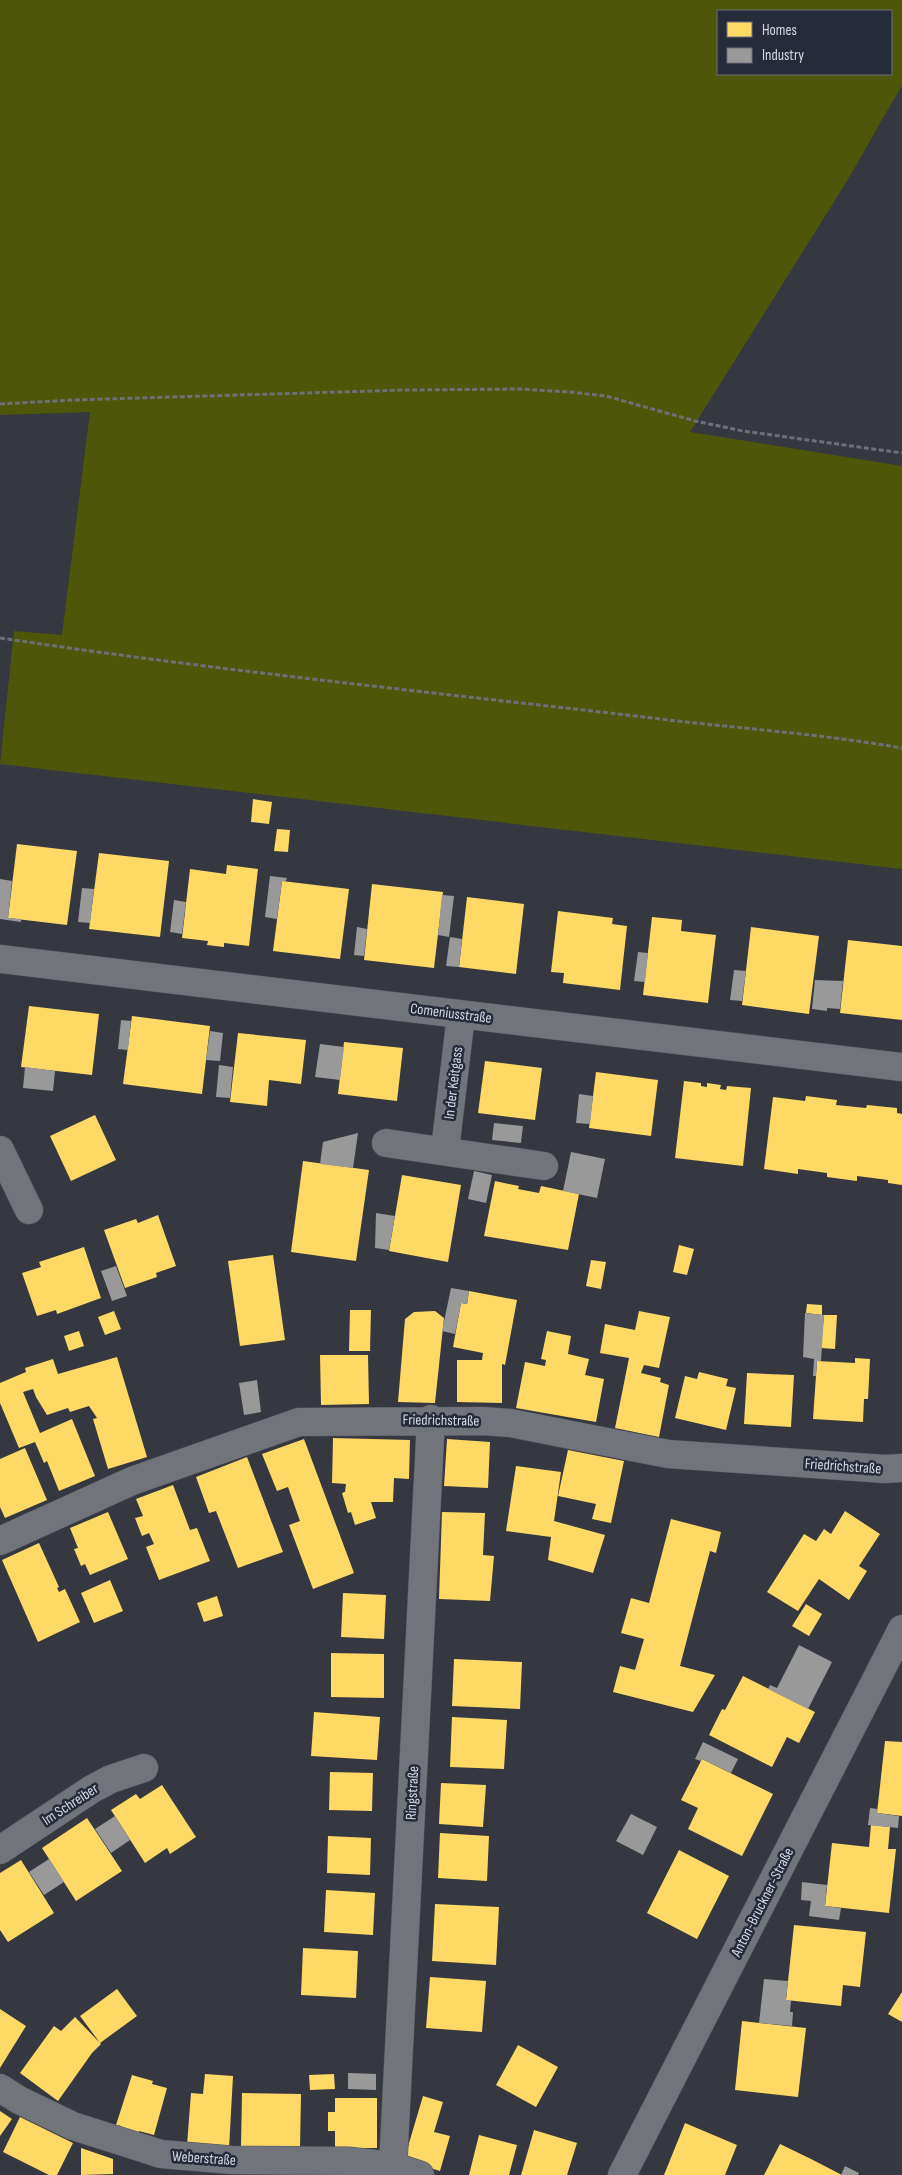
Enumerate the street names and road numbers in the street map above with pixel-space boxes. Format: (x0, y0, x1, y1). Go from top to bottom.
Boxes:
street label: Comeniusstraße (409, 999, 493, 1028)
street label: In der Keitgass (440, 1046, 467, 1120)
street label: Friedrichstraße (402, 1410, 480, 1431)
street label: Friedrichstraße (804, 1454, 882, 1479)
street label: Ringstraße (402, 1765, 423, 1821)
street label: Im Schreiber (39, 1779, 103, 1830)
street label: Anton-Bruckner-Straße (726, 1844, 798, 1961)
street label: Weberstraße (171, 2147, 237, 2170)

